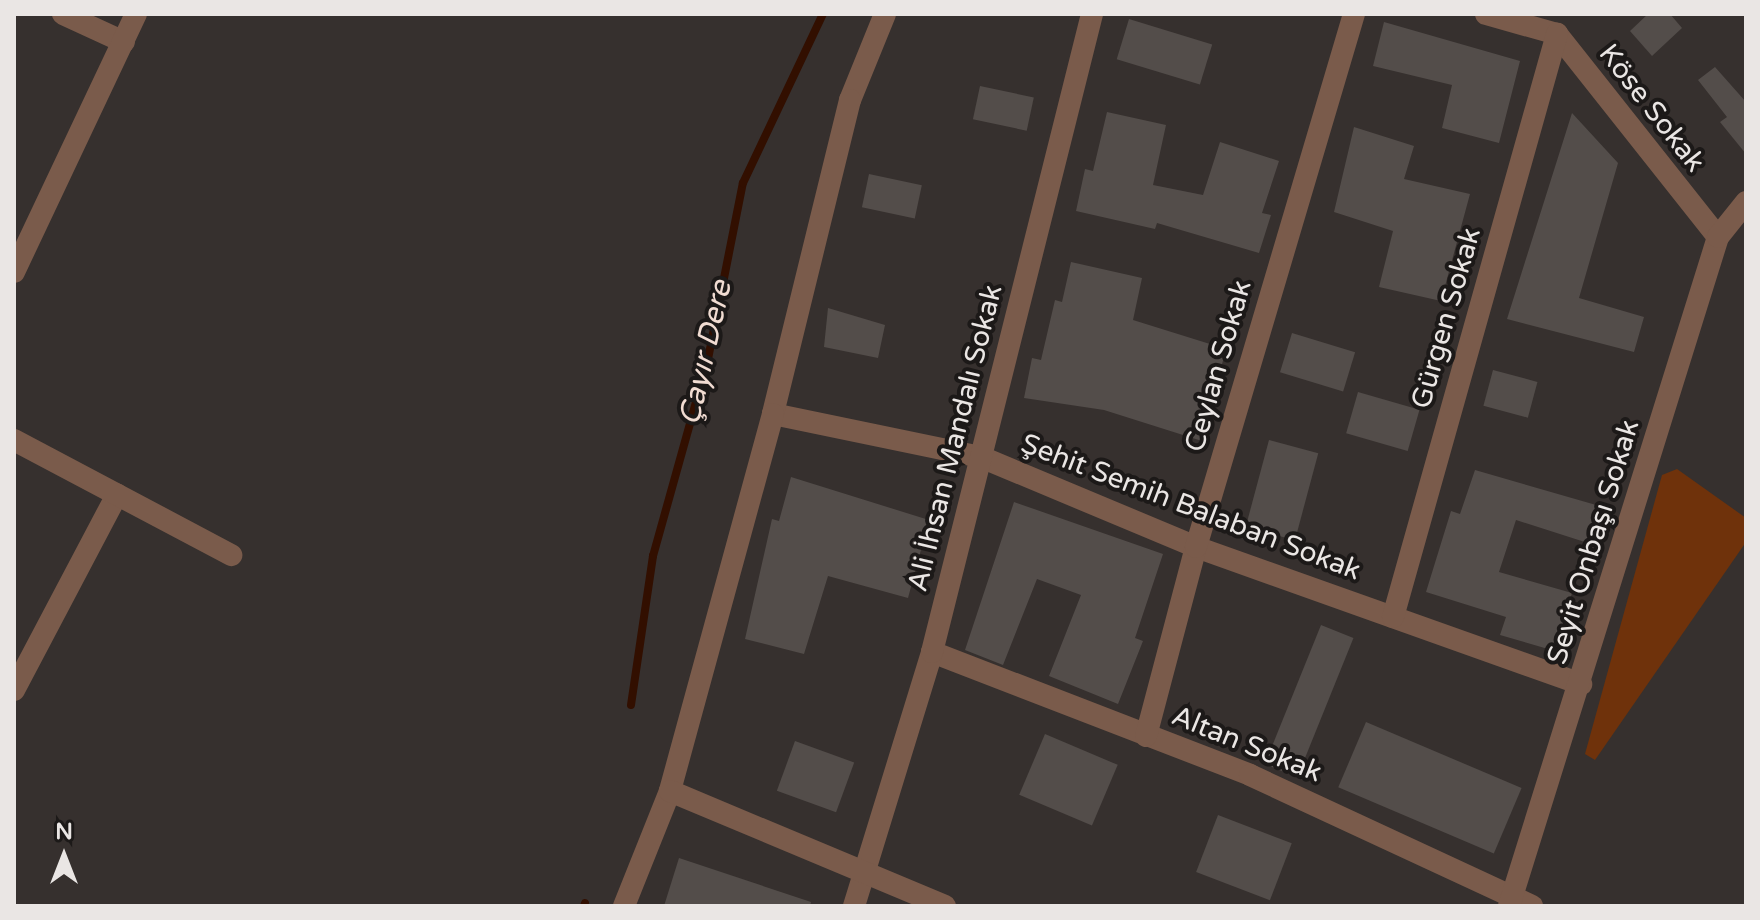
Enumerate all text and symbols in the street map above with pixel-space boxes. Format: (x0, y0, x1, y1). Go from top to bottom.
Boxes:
street label: Köse Sokak (1592, 38, 1712, 178)
street label: Gürgen Sokak (1404, 224, 1488, 412)
street label: Ceylan Sokak (1177, 276, 1259, 456)
water label: Çayır Dere (672, 277, 740, 429)
street label: Ali İhsan Mandalı Sokak (901, 281, 1009, 595)
street label: Seyit Onbaşı Sokak (1540, 416, 1646, 668)
street label: Şehit Semih Balaban Sokak (1016, 427, 1366, 587)
street label: Altan Sokak (1167, 699, 1327, 789)
north arrow (24, 816, 104, 896)
text: N (55, 819, 73, 845)

